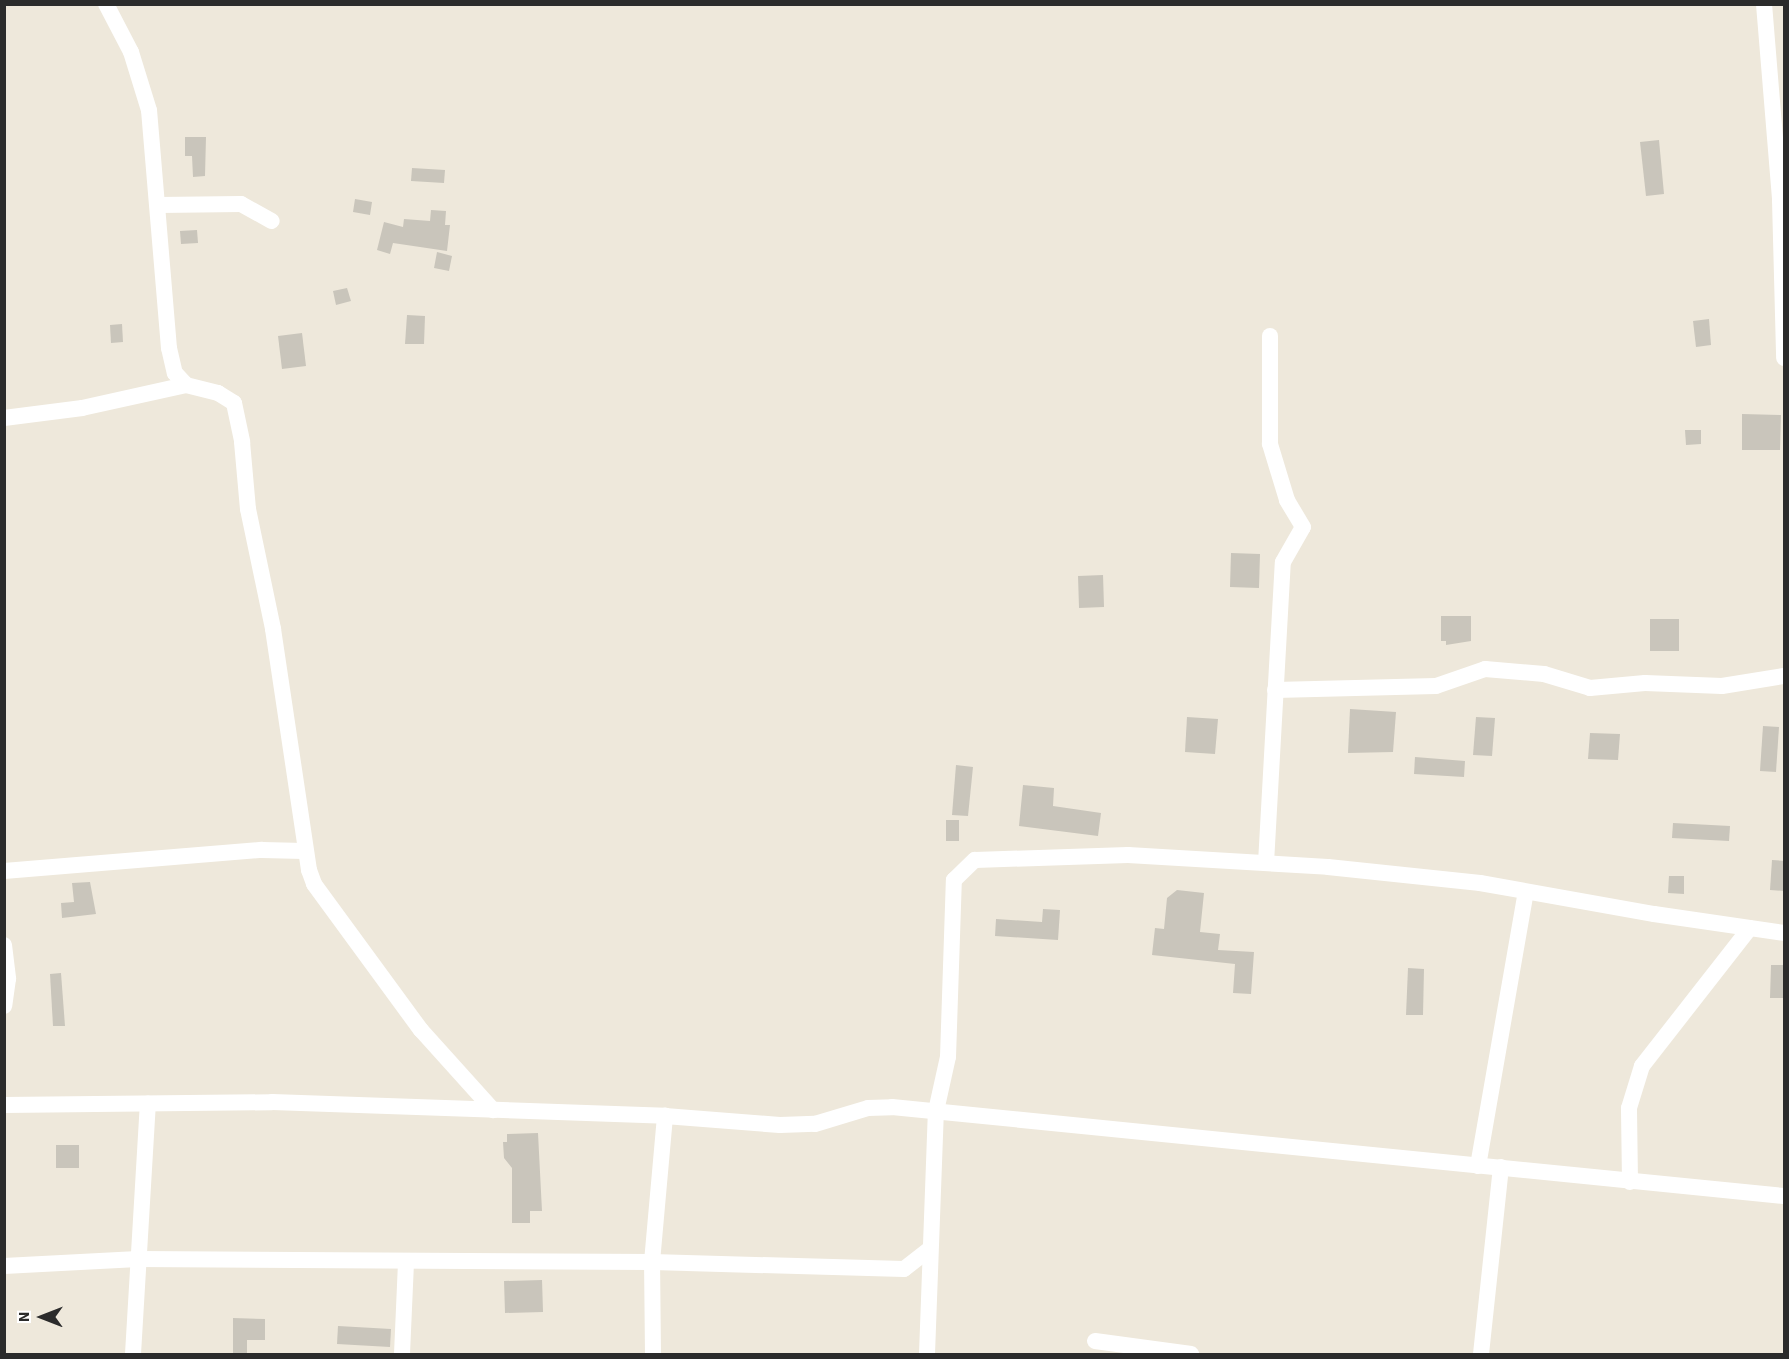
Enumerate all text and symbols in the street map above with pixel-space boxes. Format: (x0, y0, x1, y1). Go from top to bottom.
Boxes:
north arrow (12, 1287, 72, 1347)
text: N (13, 1312, 35, 1322)

